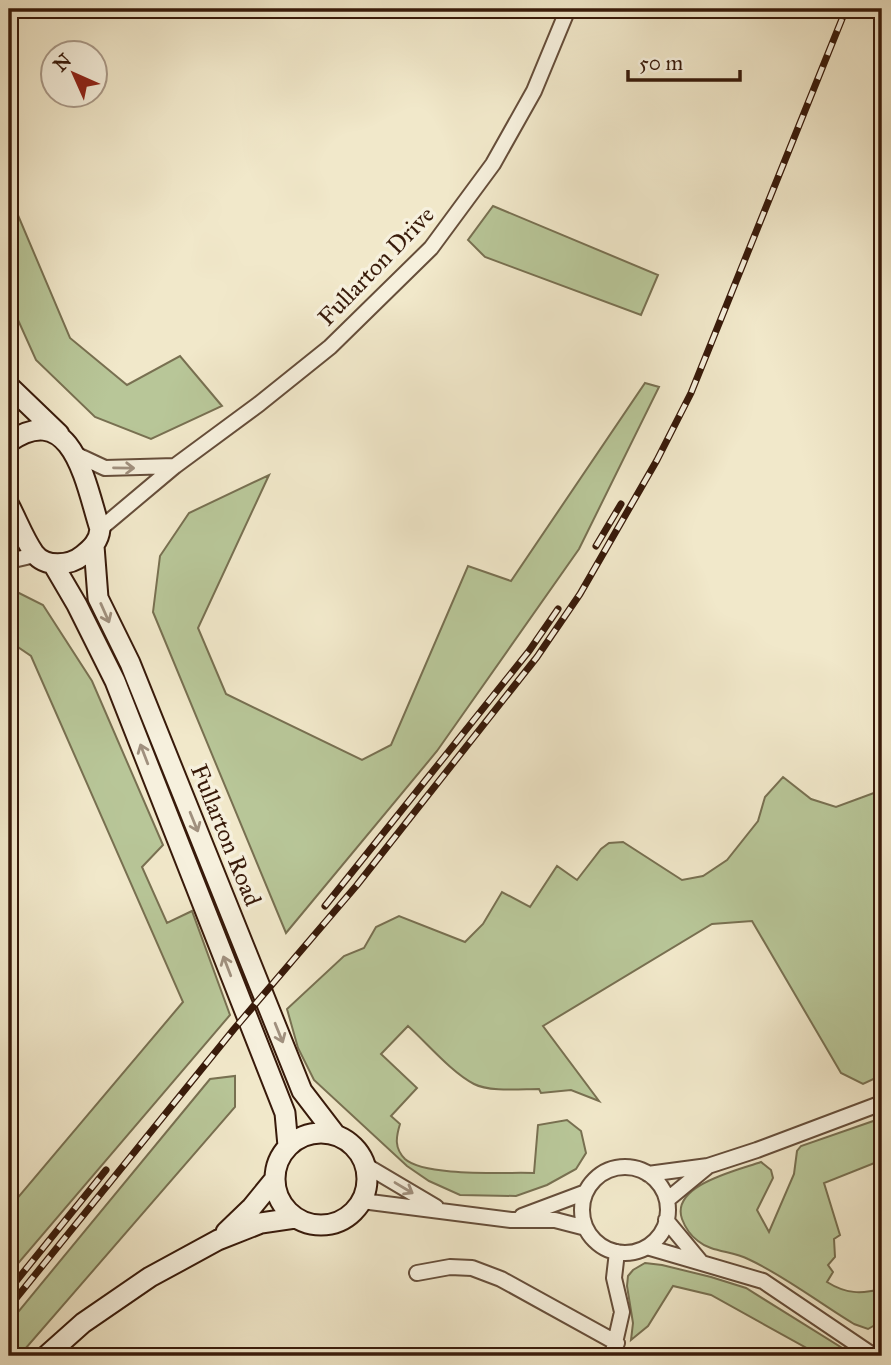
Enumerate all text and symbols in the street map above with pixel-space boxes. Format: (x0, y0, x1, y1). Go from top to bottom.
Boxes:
north arrow (38, 38, 108, 108)
scale bar (628, 38, 740, 82)
text: N (48, 48, 76, 76)
text: 50 m (639, 50, 684, 76)
street label: Fullarton Drive (311, 200, 441, 332)
one-way arrow (112, 462, 135, 475)
one-way arrow (99, 602, 112, 623)
one-way arrow (137, 744, 149, 766)
street label: Fullarton Road (184, 760, 268, 910)
one-way arrow (188, 811, 201, 832)
one-way arrow (220, 956, 233, 977)
one-way arrow (273, 1022, 286, 1043)
one-way arrow (394, 1182, 414, 1196)

